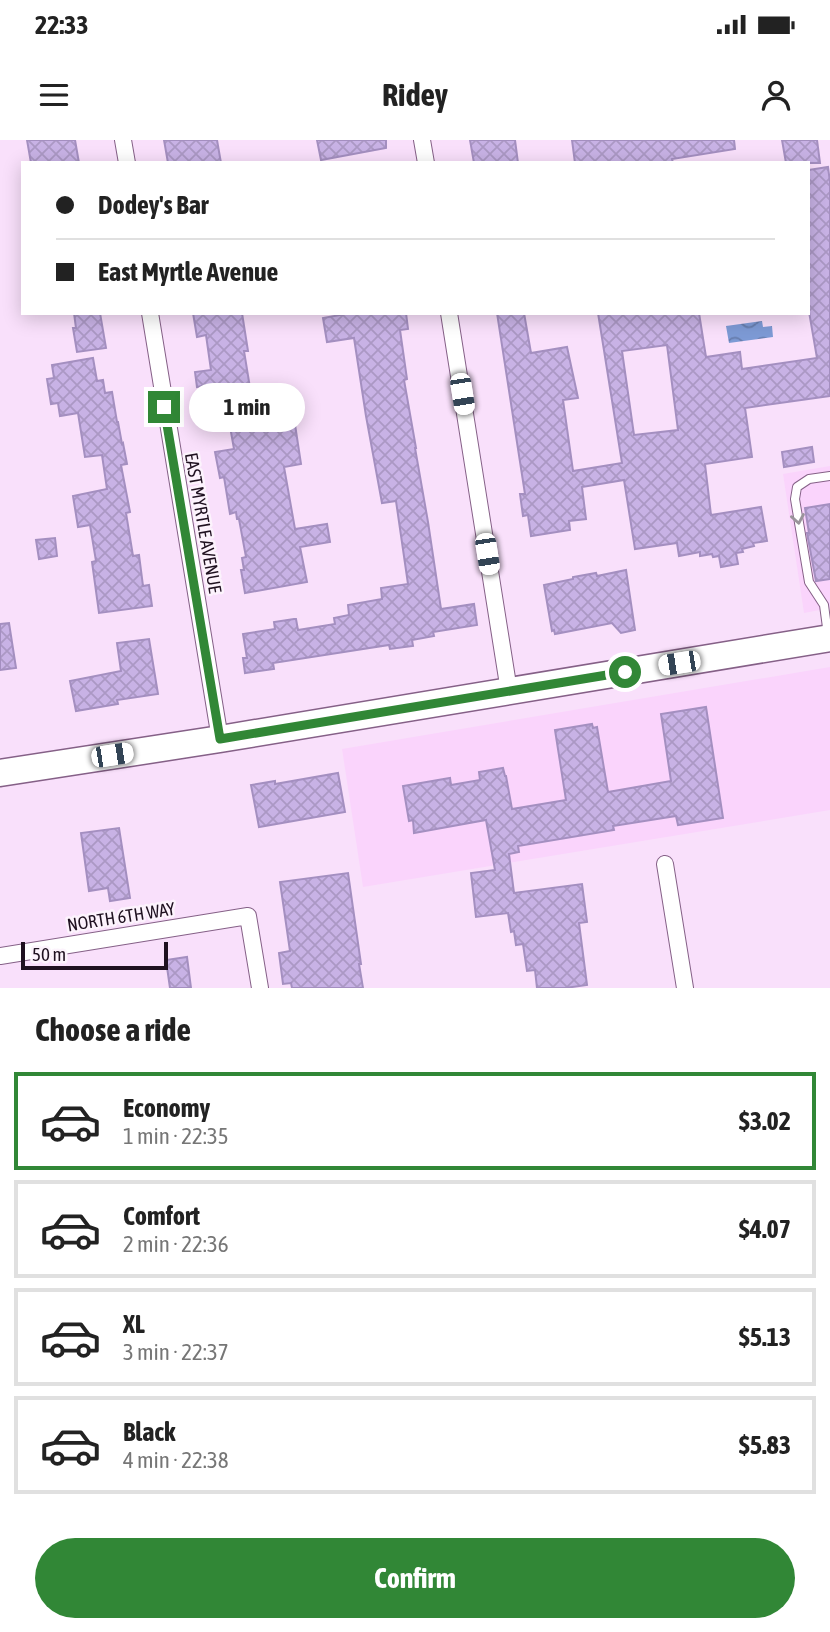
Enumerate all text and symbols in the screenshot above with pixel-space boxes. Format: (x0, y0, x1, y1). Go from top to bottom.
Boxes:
text: 22:33 (35, 10, 89, 40)
icon: menu (35, 76, 73, 114)
text: Ridey (382, 76, 448, 113)
icon: person (757, 76, 795, 114)
text: Dodey's Bar (98, 190, 208, 220)
text: East Myrtle Avenue (98, 257, 278, 287)
car (449, 372, 476, 416)
callout: 1 min (188, 383, 304, 432)
route end (148, 391, 180, 423)
text: 1 min (224, 394, 270, 420)
street label: EAST MYRTLE AVENUE (181, 451, 226, 595)
one-way arrow (790, 513, 805, 525)
car (474, 532, 501, 576)
car (657, 649, 702, 677)
route start (609, 656, 641, 688)
car (90, 741, 135, 769)
street label: NORTH 6TH WAY (66, 898, 176, 935)
scale bar (21, 939, 168, 971)
text: 50 m (32, 943, 66, 965)
text: Choose a ride (35, 1011, 191, 1048)
icon: car (39, 1090, 102, 1153)
text: Economy (123, 1093, 210, 1123)
text: $3.02 (739, 1106, 791, 1136)
text: 1 min · 22:35 (123, 1123, 229, 1149)
icon: car (39, 1198, 102, 1261)
text: Comfort (123, 1201, 200, 1231)
text: $4.07 (739, 1214, 791, 1244)
text: 2 min · 22:36 (123, 1231, 229, 1257)
icon: car (39, 1306, 102, 1369)
text: XL (123, 1309, 145, 1339)
text: $5.13 (739, 1322, 791, 1352)
text: 3 min · 22:37 (123, 1339, 229, 1365)
icon: car (39, 1414, 102, 1477)
text: Black (123, 1417, 175, 1447)
text: $5.83 (739, 1430, 791, 1460)
text: 4 min · 22:38 (123, 1447, 229, 1473)
button: Confirm (35, 1538, 795, 1618)

